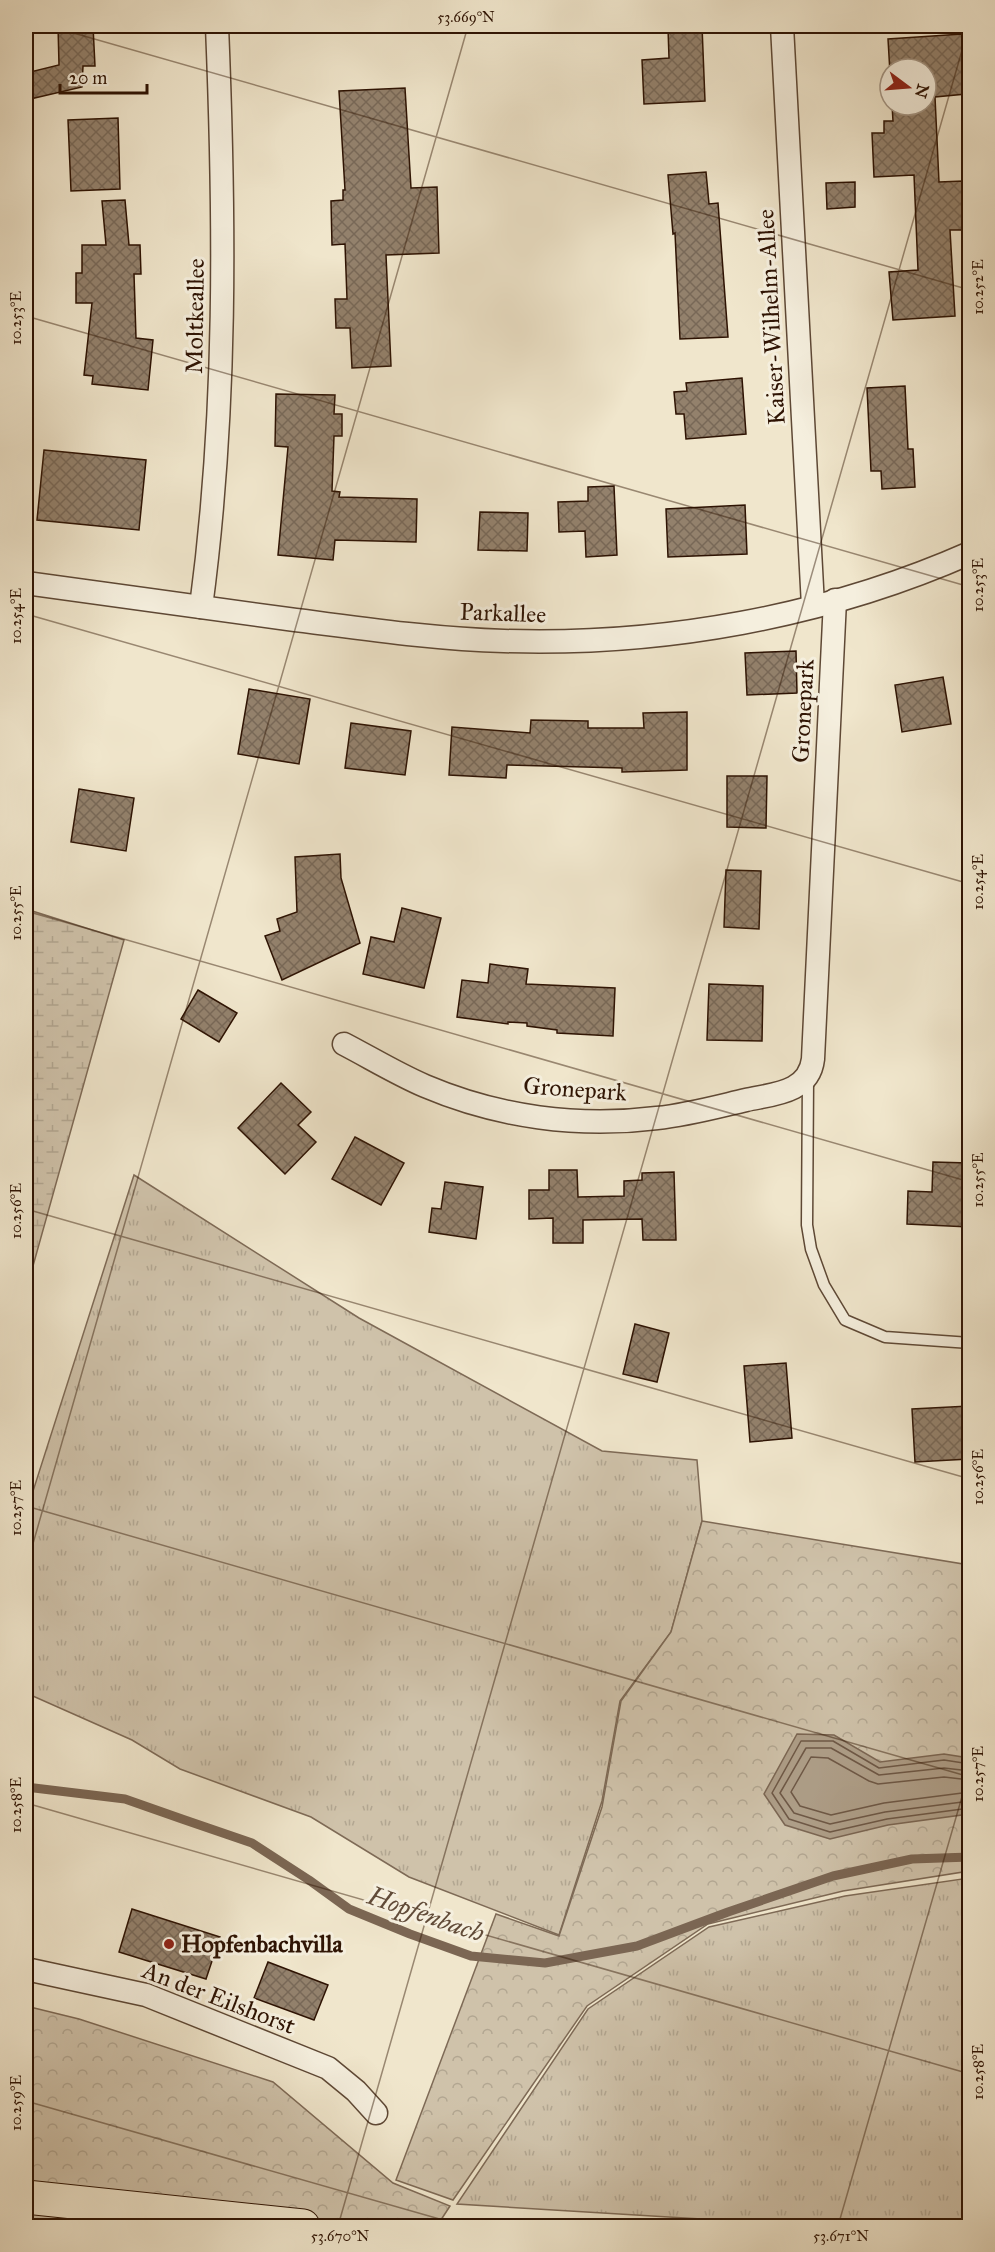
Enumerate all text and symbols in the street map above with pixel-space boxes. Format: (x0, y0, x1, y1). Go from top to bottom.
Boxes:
text: 53.669°N (437, 8, 495, 26)
scale bar (60, 57, 147, 95)
north arrow (878, 57, 938, 117)
text: 20 m (69, 67, 107, 89)
text: N (911, 82, 933, 101)
street label: Kaiser-Wilhelm-Allee (750, 208, 792, 426)
street label: Moltkeallee (179, 258, 211, 374)
text: 10.252°E (969, 259, 987, 315)
text: 10.253°E (7, 291, 25, 345)
text: 10.253°E (969, 558, 987, 612)
text: 10.254°E (7, 588, 25, 644)
street label: Parkallee (459, 597, 547, 629)
street label: Gronepark (785, 658, 821, 764)
text: 10.254°E (969, 854, 987, 910)
text: 10.255°E (7, 885, 25, 941)
street label: Gronepark (522, 1070, 629, 1108)
text: 10.255°E (969, 1152, 987, 1208)
text: 10.256°E (7, 1183, 25, 1239)
text: 10.256°E (969, 1449, 987, 1505)
text: 10.257°E (7, 1480, 25, 1536)
text: 10.257°E (969, 1746, 987, 1802)
text: 10.258°E (7, 1777, 25, 1833)
water label: Hopfenbach (362, 1879, 489, 1950)
place label: Hopfenbachvilla (181, 1929, 344, 1959)
marker: Hopfenbachvilla (162, 1937, 176, 1951)
street label: An der Eilshorst (137, 1955, 300, 2041)
text: 10.258°E (969, 2044, 987, 2100)
text: 10.259°E (7, 2075, 25, 2131)
text: 53.670°N (311, 2227, 370, 2245)
text: 53.671°N (813, 2227, 869, 2245)

